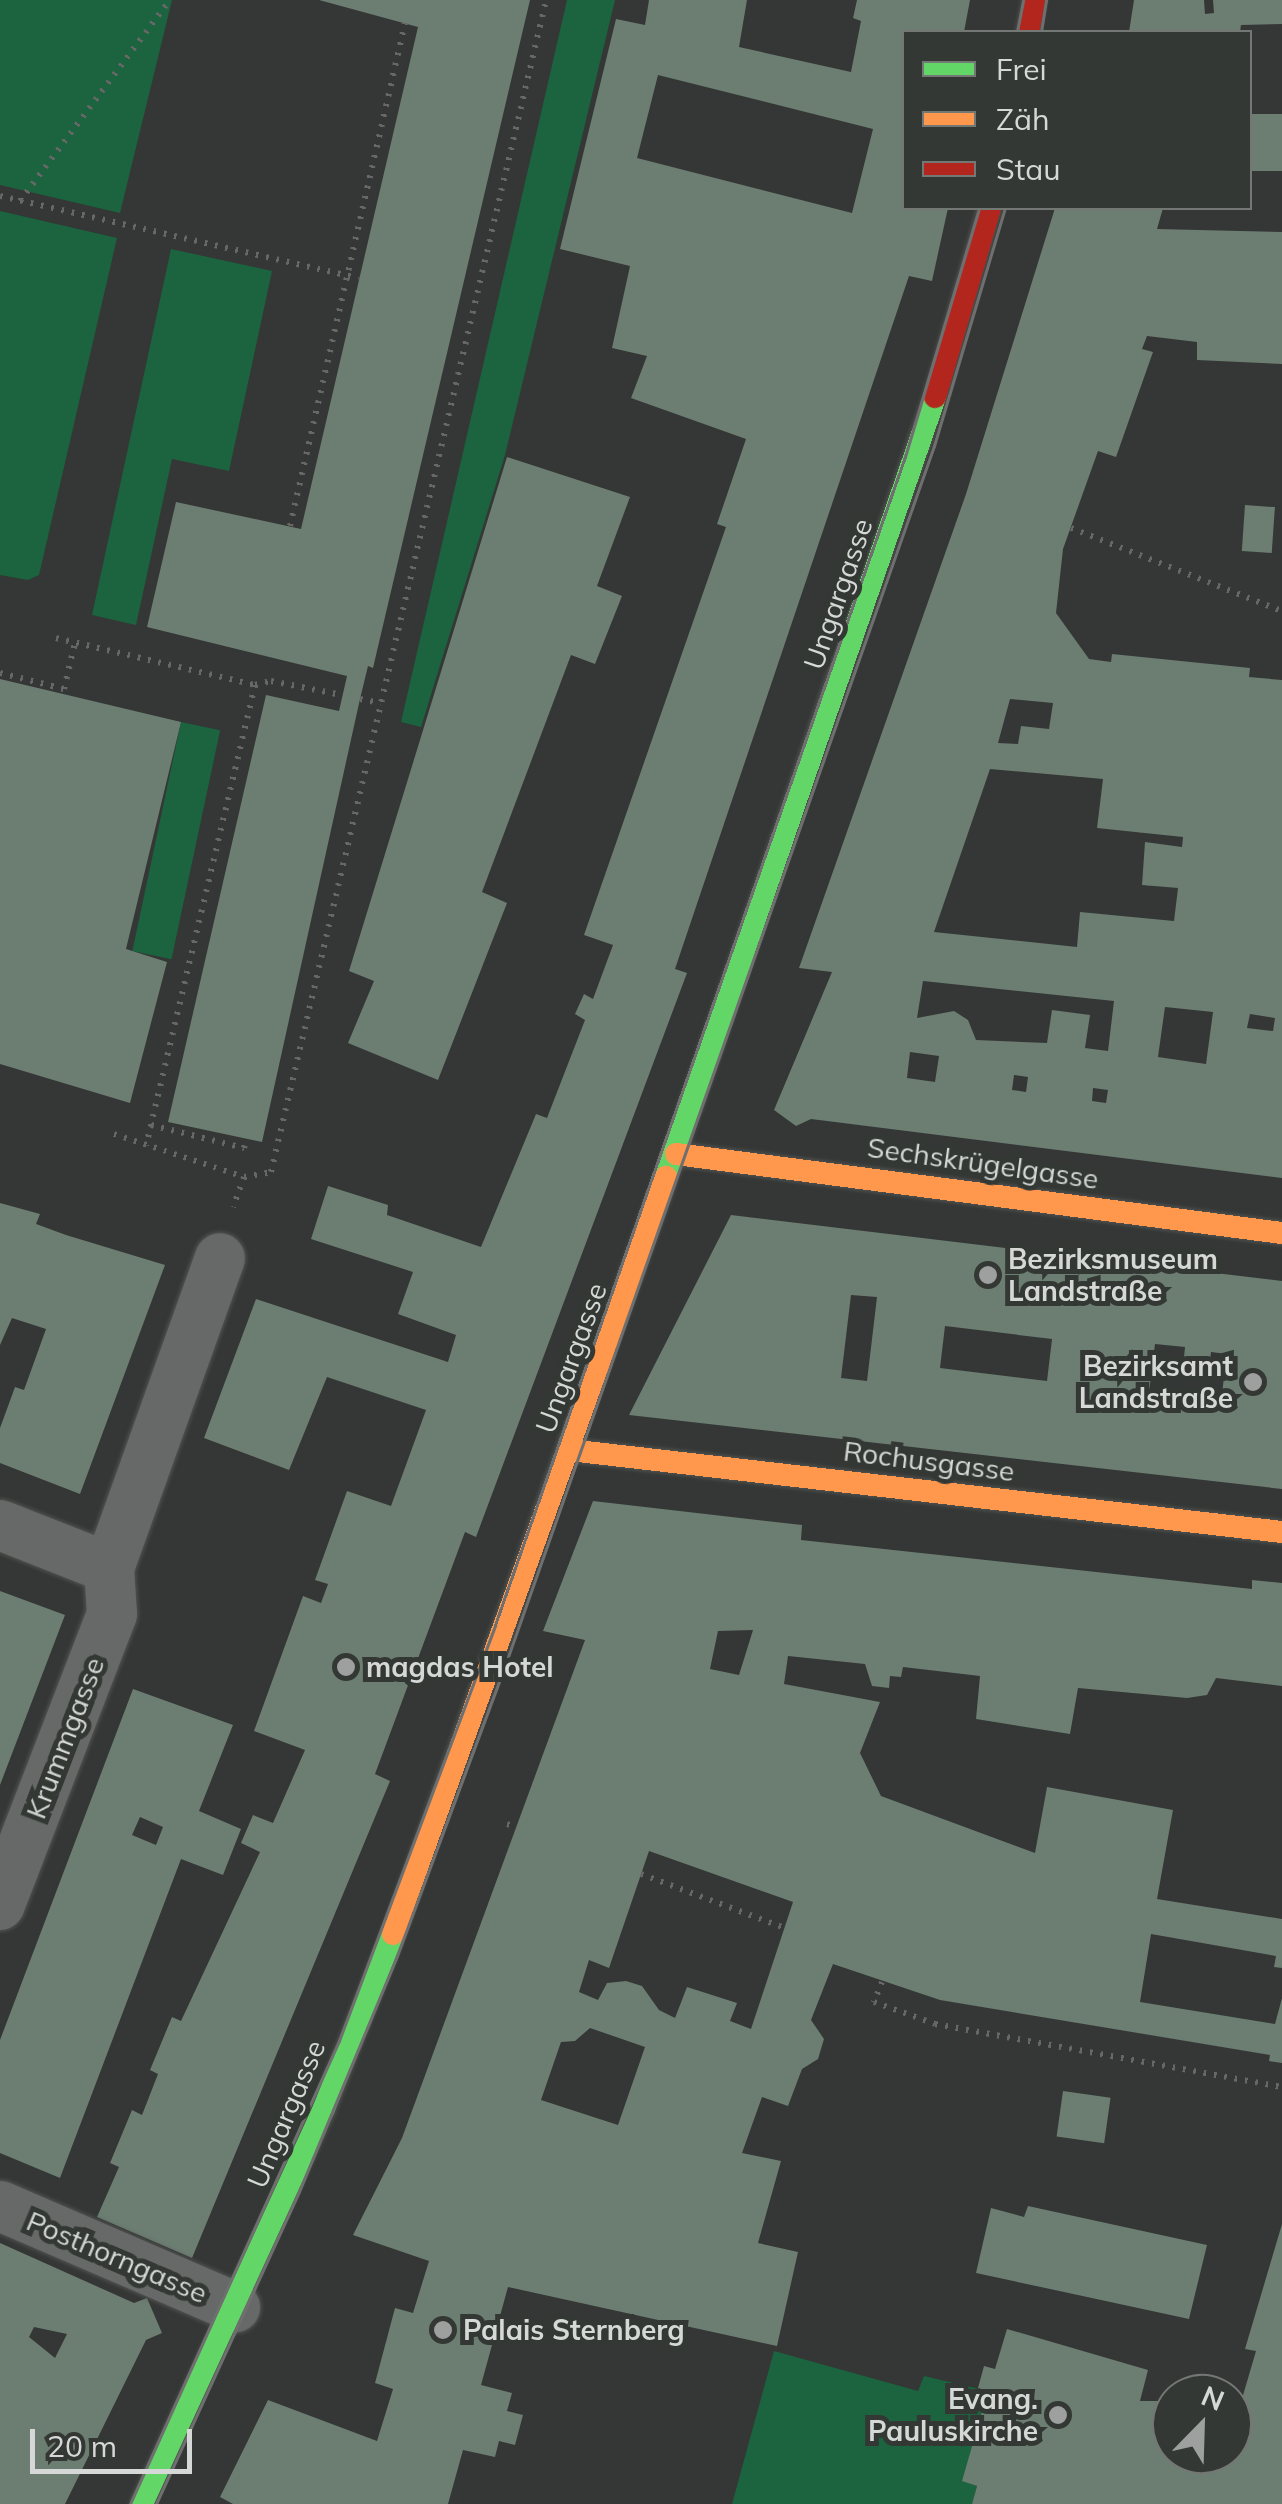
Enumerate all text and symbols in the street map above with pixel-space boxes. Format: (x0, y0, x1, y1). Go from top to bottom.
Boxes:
legend (902, 30, 1252, 210)
text: Frei (996, 50, 1047, 88)
text: Zäh (996, 100, 1049, 138)
text: Stau (996, 150, 1060, 188)
street label: Ungargasse (797, 514, 879, 674)
street label: Sechskrügelgasse (865, 1130, 1101, 1196)
place label: Bezirksmuseum Landstraße (1008, 1242, 1218, 1308)
marker: Bezirksmuseum Landstraße (977, 1264, 999, 1286)
street label: Ungargasse (528, 1278, 614, 1438)
place label: Bezirksamt Landstraße (1079, 1349, 1233, 1415)
marker: Bezirksamt Landstraße (1242, 1371, 1264, 1393)
street label: Rochusgasse (842, 1434, 1016, 1488)
place label: magdas Hotel (366, 1650, 554, 1684)
street label: Krummgasse (19, 1653, 111, 1823)
marker: magdas Hotel (335, 1656, 357, 1678)
street label: Ungargasse (240, 2035, 332, 2193)
street label: Posthorngasse (22, 2204, 212, 2310)
place label: Palais Sternberg (463, 2313, 685, 2347)
marker: Palais Sternberg (432, 2319, 454, 2341)
north arrow (1152, 2374, 1252, 2474)
text: N (1197, 2378, 1230, 2418)
place label: Evang. Pauluskirche (868, 2382, 1038, 2448)
marker: Evang. Pauluskirche (1047, 2404, 1069, 2426)
scale bar (35, 2409, 198, 2471)
text: 20 m (47, 2427, 117, 2465)

